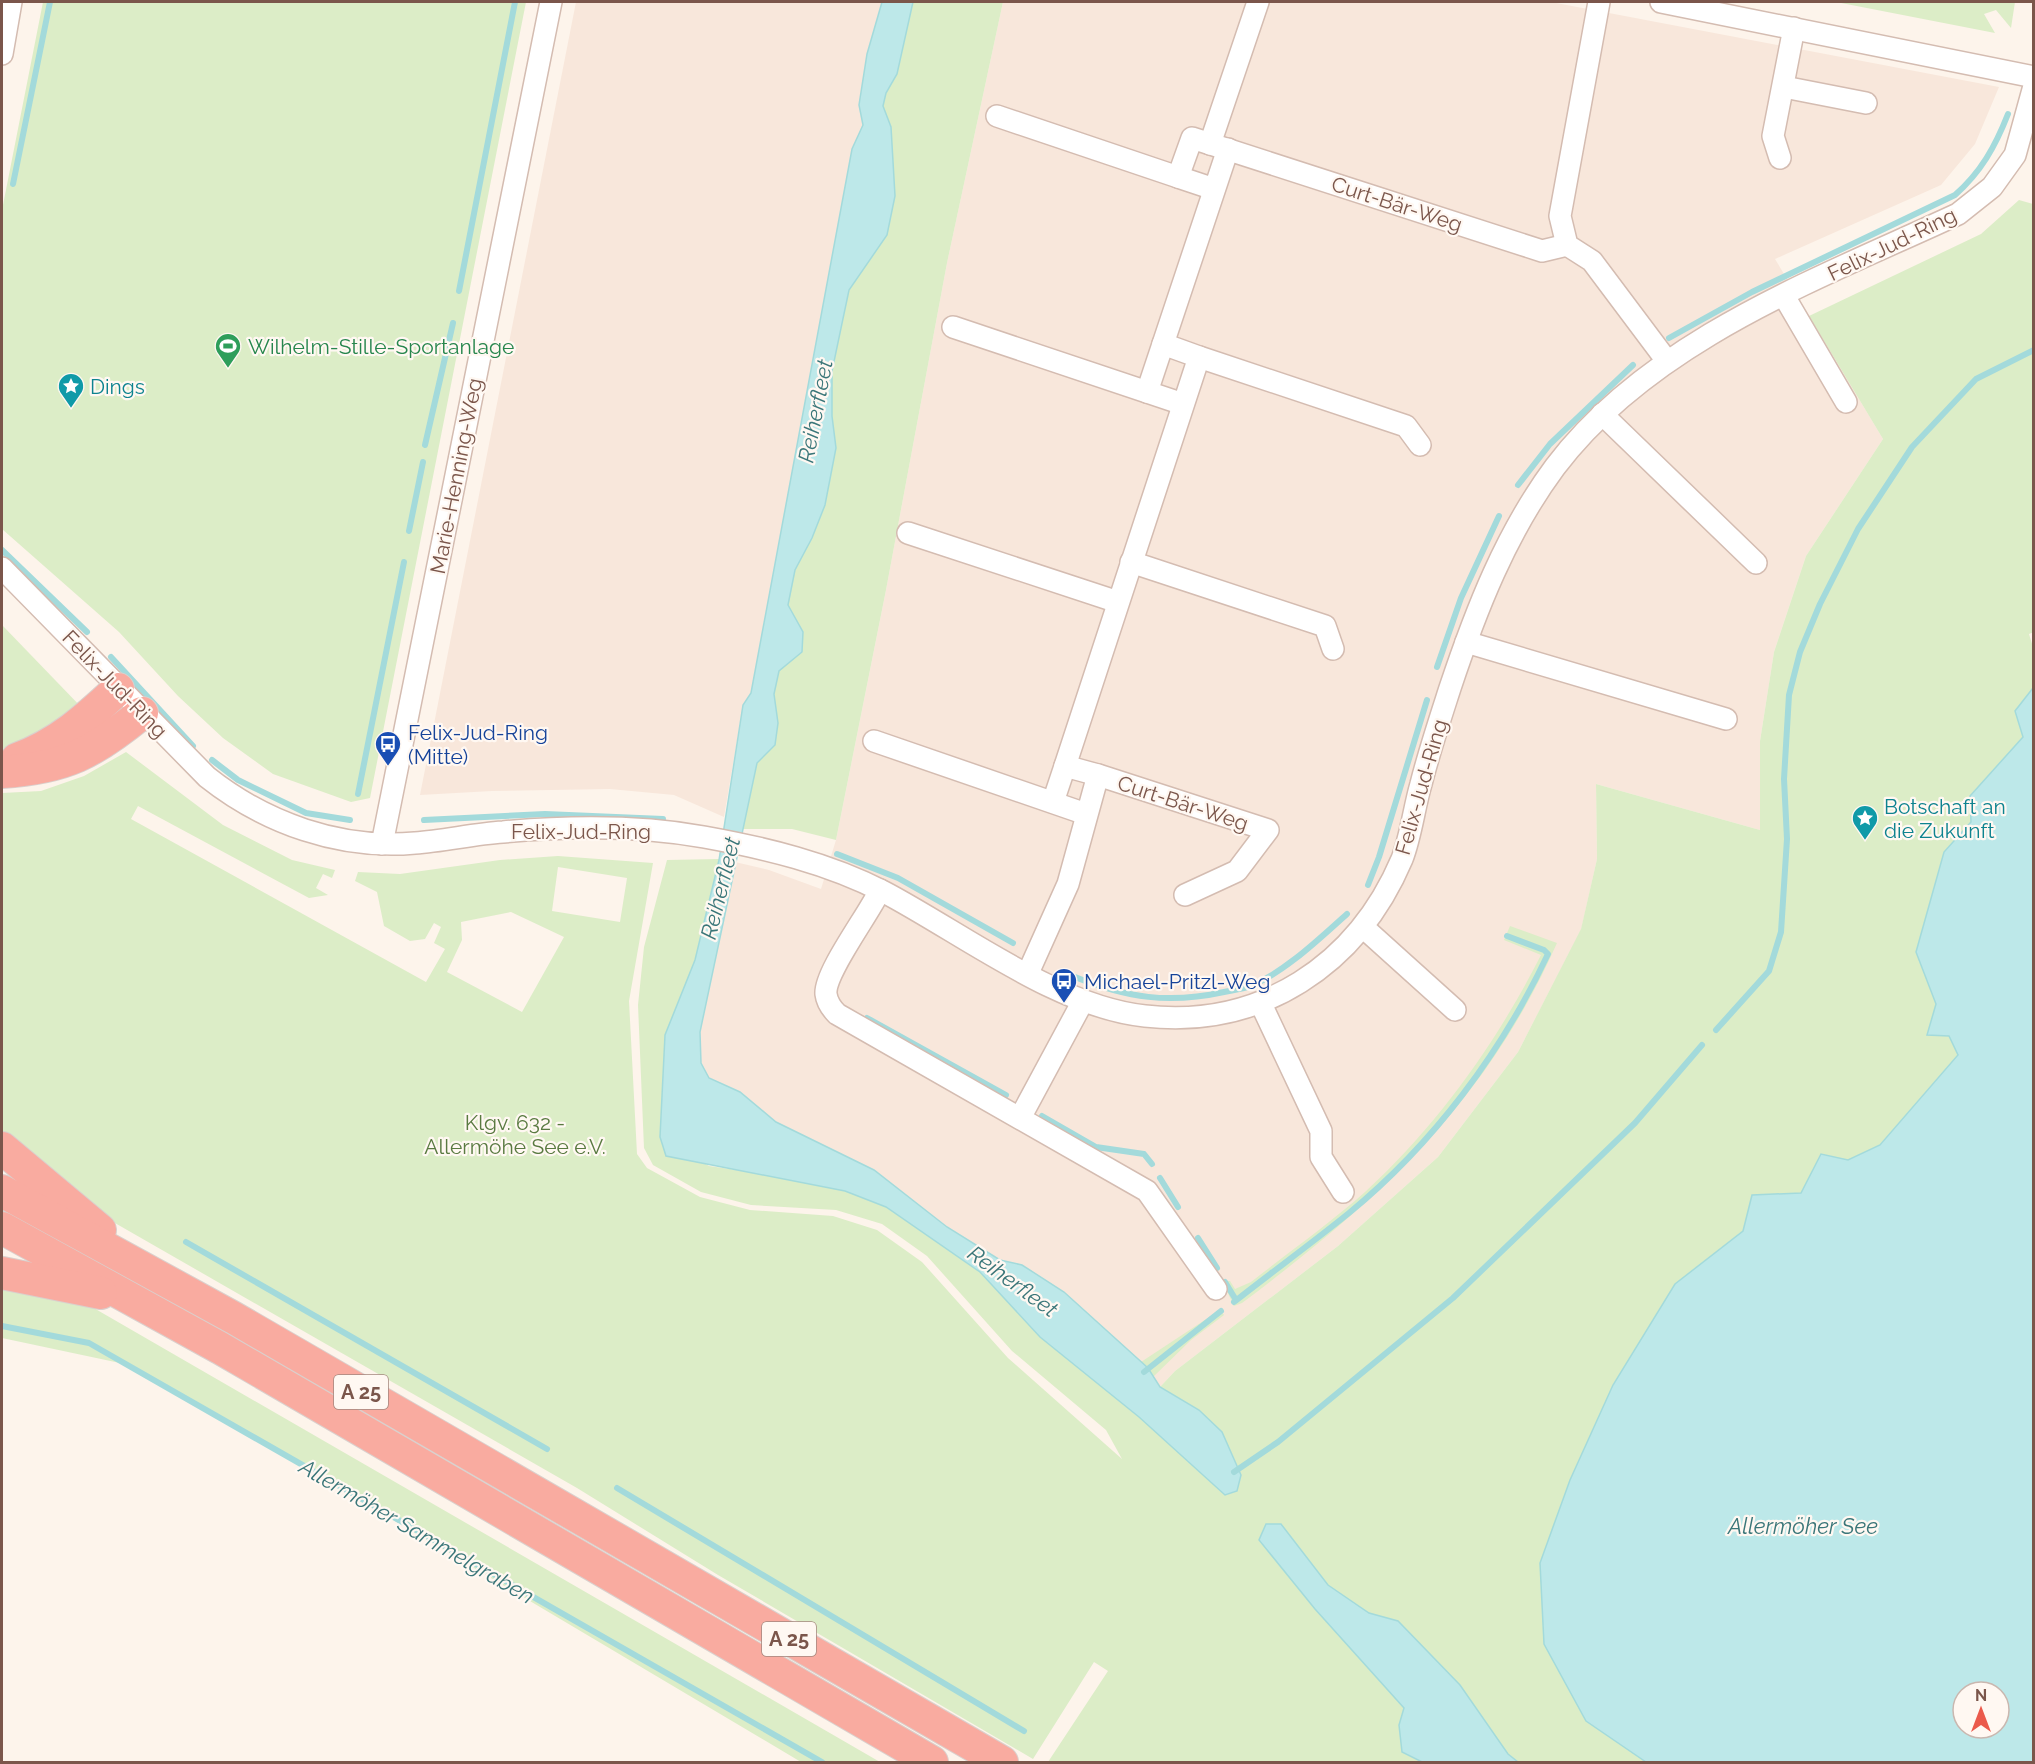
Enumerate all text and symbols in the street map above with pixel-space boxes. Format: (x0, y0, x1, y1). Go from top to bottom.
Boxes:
street label: Curt-Bär-Weg (1328, 171, 1466, 237)
street label: Felix-Jud-Ring (1824, 202, 1960, 286)
sports icon: Wilhelm-Stille-Sportanlage (213, 331, 243, 369)
place label: Wilhelm-Stille-Sportanlage (248, 334, 514, 359)
water label: Reiherfleet (792, 356, 838, 465)
place icon: Dings (56, 371, 86, 409)
place label: Dings (90, 374, 145, 399)
street label: Marie-Henning-Weg (425, 376, 487, 576)
street label: Felix-Jud-Ring (57, 625, 173, 743)
street label: Felix-Jud-Ring (1390, 716, 1452, 858)
place label: Felix-Jud-Ring (Mitte) (408, 720, 548, 769)
bus stop icon: Felix-Jud-Ring (Mitte) (373, 729, 403, 767)
street label: Curt-Bär-Weg (1114, 770, 1252, 836)
place label: Botschaft an die Zukunft (1884, 794, 2006, 843)
place icon: Botschaft an die Zukunft (1850, 803, 1880, 841)
street label: Felix-Jud-Ring (511, 819, 651, 844)
water label: Reiherfleet (695, 833, 745, 942)
bus stop icon: Michael-Pritzl-Weg (1049, 966, 1079, 1004)
place label: Michael-Pritzl-Weg (1084, 969, 1270, 994)
park label: Klgv. 632 - Allermöhe See e.V. (424, 1110, 606, 1159)
water label: Reiherfleet (963, 1240, 1064, 1323)
road number: A 25 (334, 1375, 388, 1409)
water label: Allermöher Sammelgraben (294, 1453, 539, 1609)
water label: Allermöher See (1727, 1513, 1878, 1539)
road number: A 25 (762, 1622, 816, 1656)
north arrow (1951, 1680, 2011, 1740)
text: N (1975, 1686, 1987, 1705)

